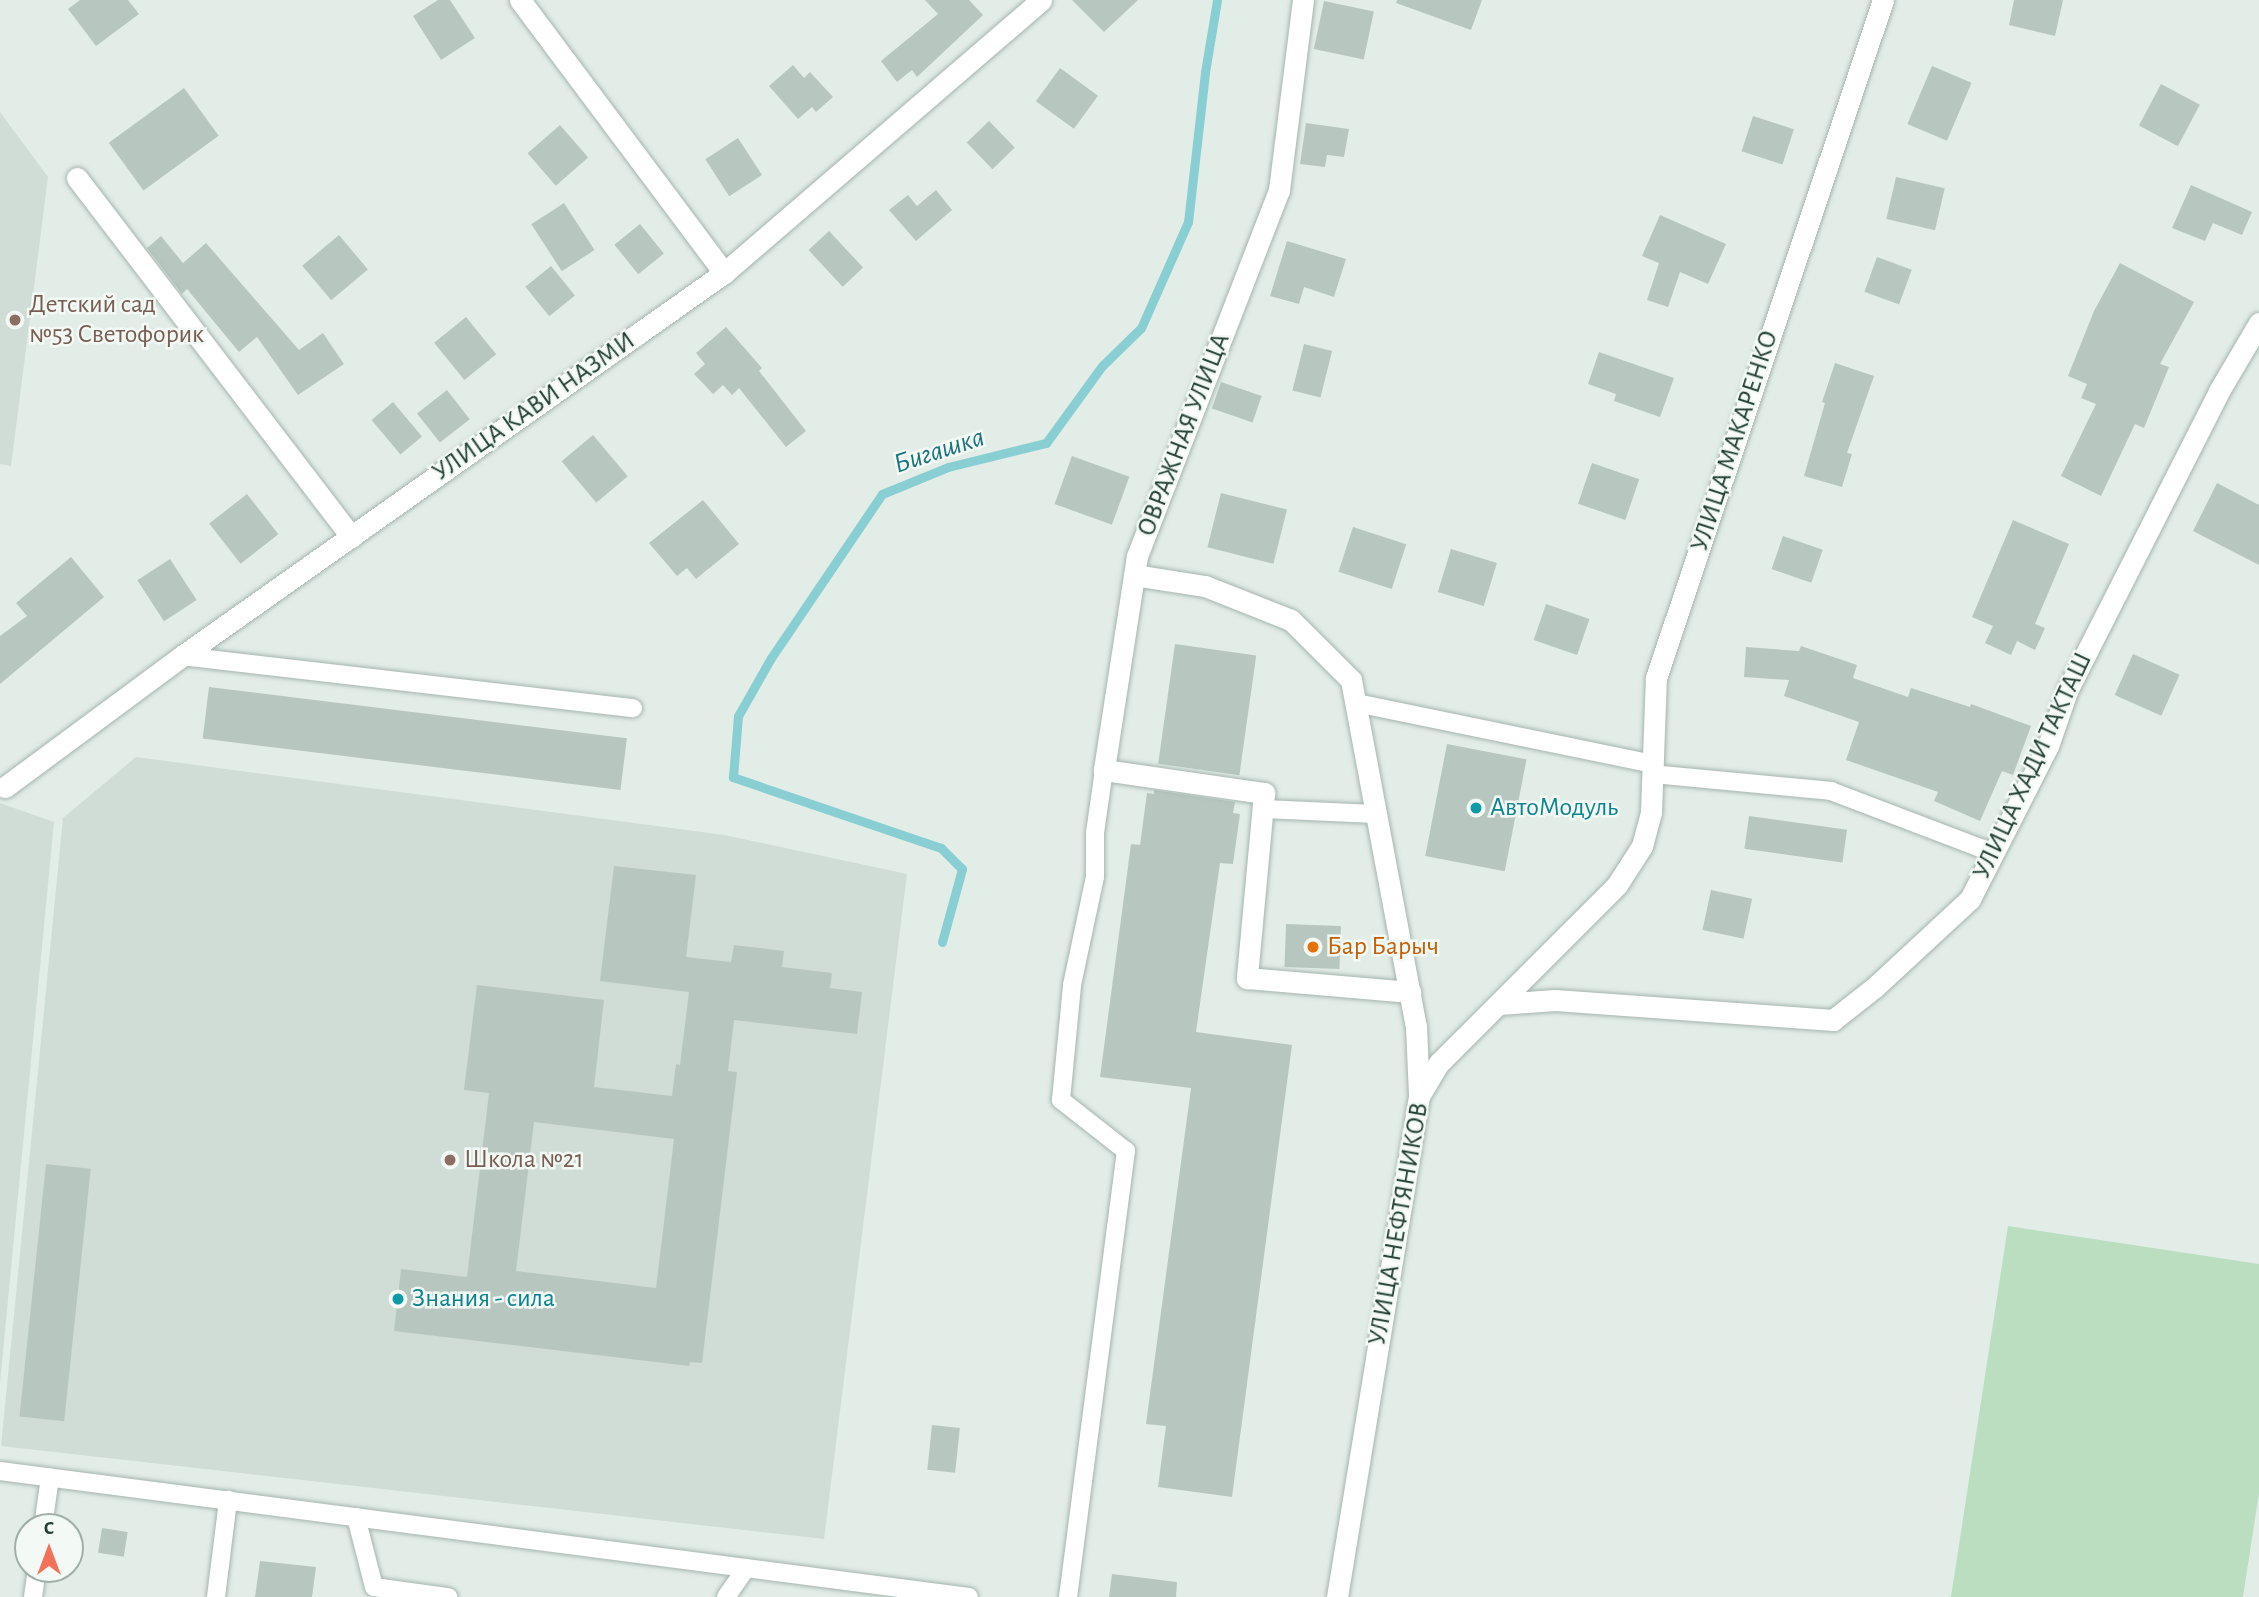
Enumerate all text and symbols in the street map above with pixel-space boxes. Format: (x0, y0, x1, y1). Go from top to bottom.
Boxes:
place label: Детский сад №53 Светофорик (29, 289, 204, 350)
marker: Детский сад №53 Светофорик (7, 312, 23, 328)
street label: УЛИЦА КАВИ НАЗМИ (427, 325, 641, 489)
street label: УЛИЦА МАКАРЕНКО (1685, 327, 1785, 555)
street label: ОВРАЖНАЯ УЛИЦА (1131, 329, 1237, 541)
water label: Бигашка (889, 421, 989, 481)
street label: УЛИЦА ХАДИ ТАКТАШ (1967, 648, 2099, 884)
place label: АвтоМодуль (1490, 792, 1618, 824)
marker: АвтоМодуль (1468, 800, 1484, 816)
place label: Бар Барыч (1327, 931, 1439, 963)
marker: Бар Барыч (1305, 939, 1321, 955)
street label: УЛИЦА НЕФТЯНИКОВ (1362, 1100, 1436, 1348)
place label: Школа №21 (464, 1144, 584, 1176)
marker: Школа №21 (442, 1152, 458, 1168)
place label: Знания - сила (412, 1283, 555, 1315)
marker: Знания - сила (390, 1291, 406, 1307)
north arrow (14, 1513, 84, 1583)
text: С (44, 1519, 54, 1538)

